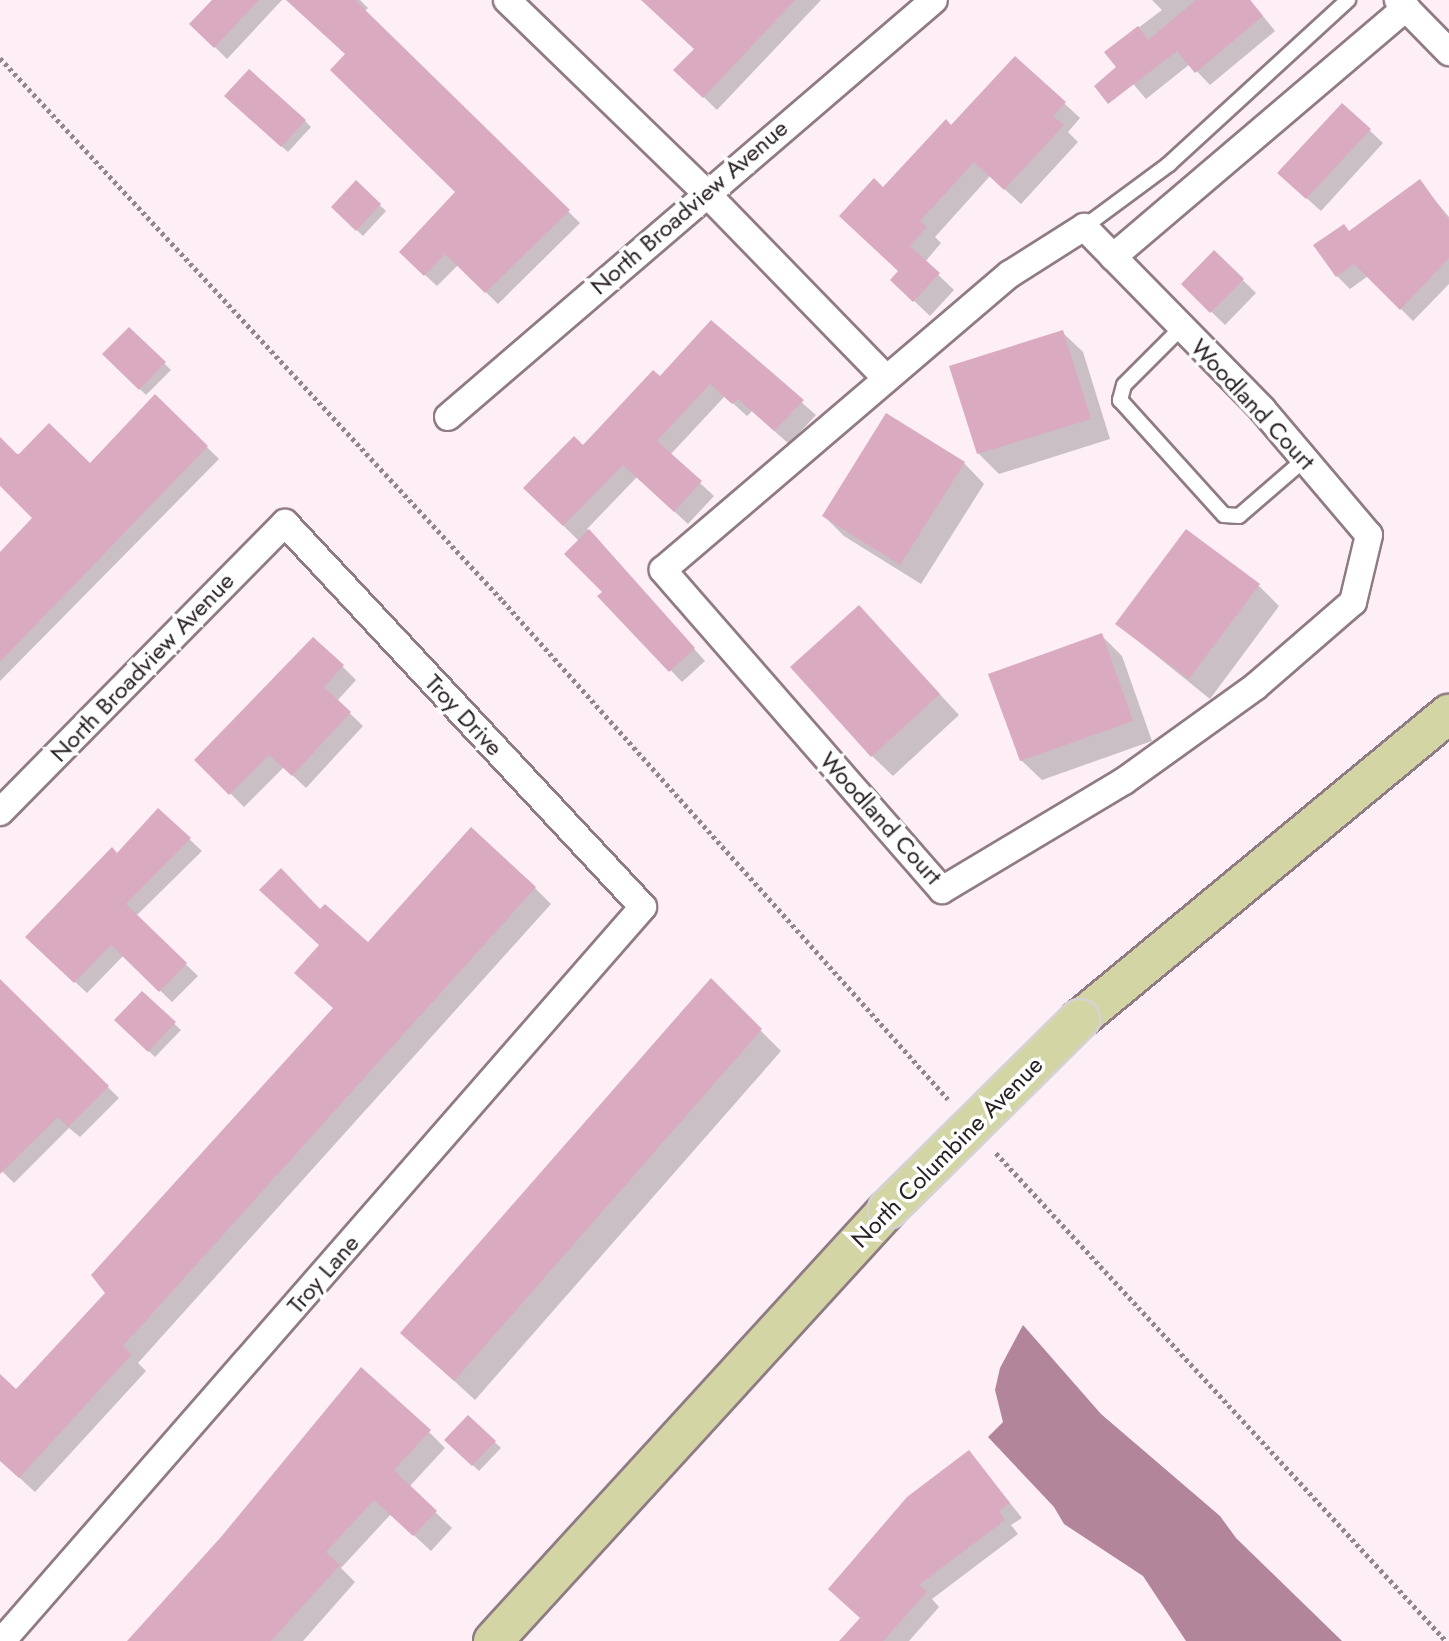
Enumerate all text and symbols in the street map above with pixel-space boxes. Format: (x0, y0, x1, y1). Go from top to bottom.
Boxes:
street label: North Broadview Avenue (584, 113, 794, 301)
street label: Woodland Court (1185, 333, 1321, 475)
street label: North Broadview Avenue (44, 566, 240, 768)
street label: Troy Drive (419, 668, 509, 762)
street label: Woodland Court (814, 746, 948, 890)
street label: North Columbine Avenue (845, 1050, 1049, 1254)
street label: Troy Lane (281, 1229, 365, 1319)

